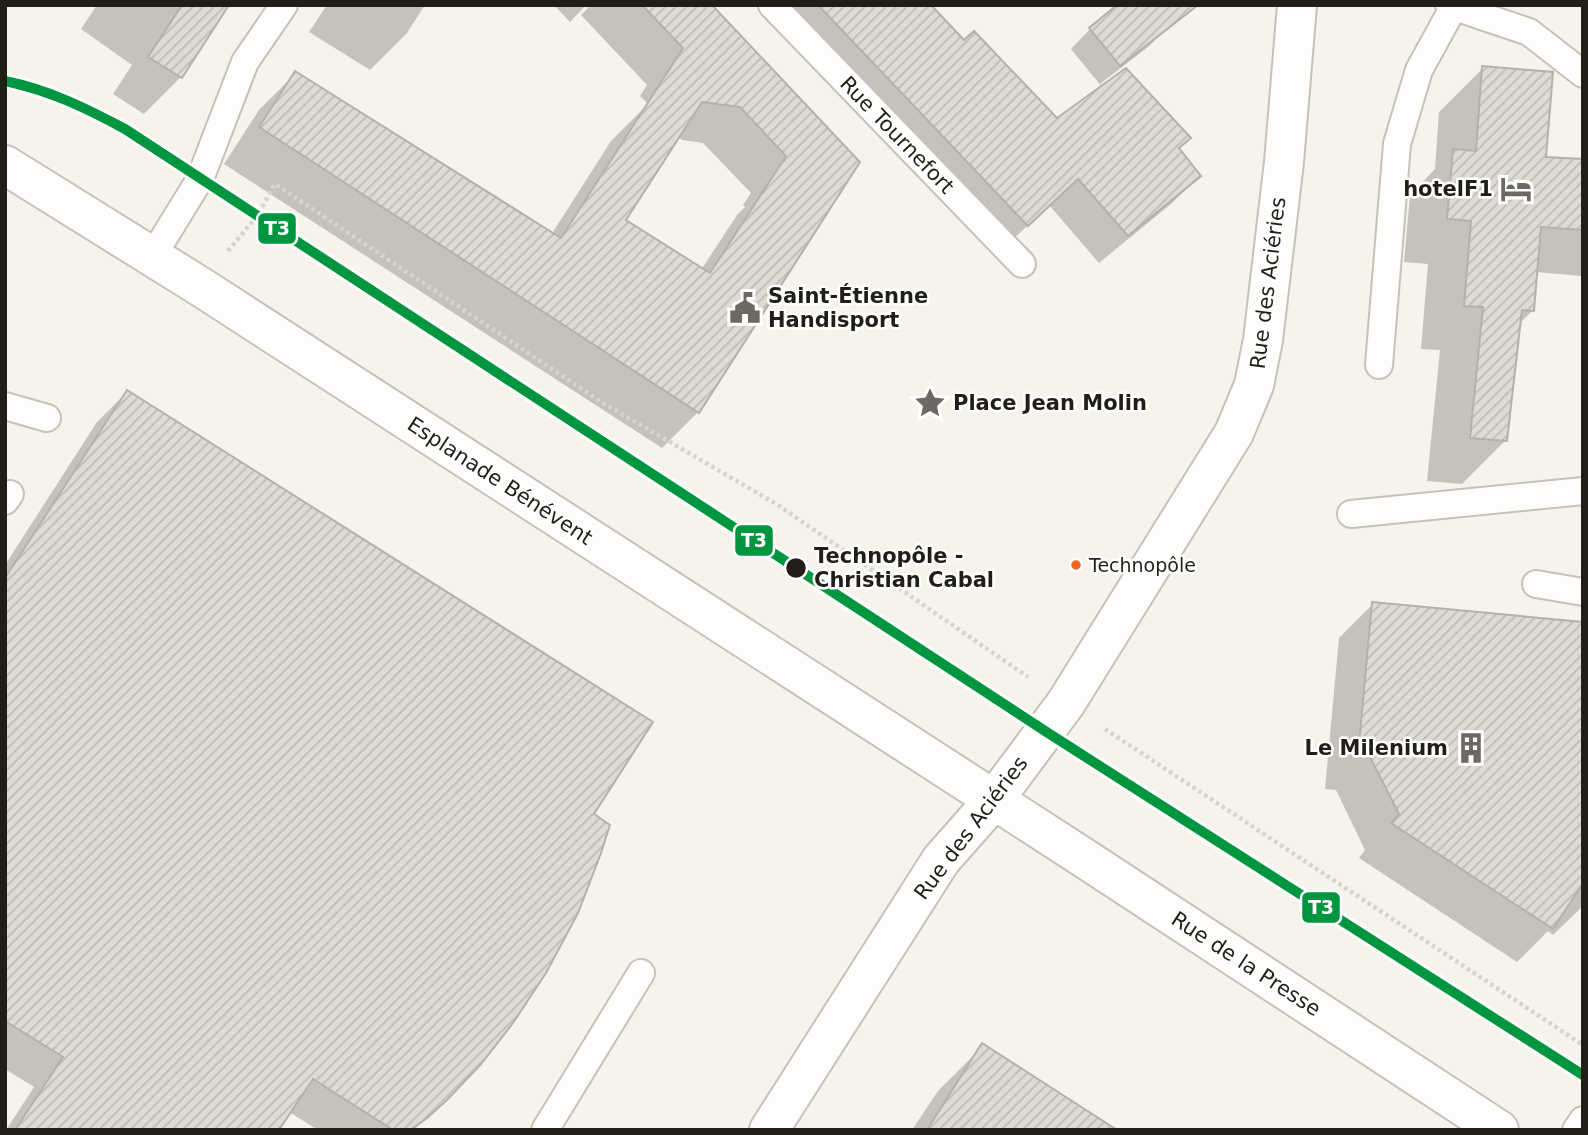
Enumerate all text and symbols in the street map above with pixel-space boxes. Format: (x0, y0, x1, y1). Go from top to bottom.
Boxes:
street label: Rue Tournefort (835, 71, 959, 199)
hotel icon: hotelF1 (1499, 172, 1533, 206)
place label: hotelF1 (1403, 177, 1493, 201)
street label: Rue des Aciéries (1246, 196, 1290, 370)
line badge: T3 (257, 212, 297, 245)
text: T3 (264, 217, 290, 239)
place label: Saint-Étienne Handisport (768, 283, 928, 332)
public building icon: Saint-Étienne Handisport (728, 291, 762, 325)
place icon: Place Jean Molin (913, 386, 947, 420)
place label: Place Jean Molin (953, 391, 1147, 415)
street label: Esplanade Bénévent (403, 412, 597, 550)
line badge: T3 (734, 524, 774, 557)
text: T3 (741, 529, 767, 551)
place label: Technopôle - Christian Cabal (814, 544, 994, 592)
place label: Technopôle (1088, 554, 1196, 576)
marker: Technopôle - Christian Cabal (784, 556, 808, 580)
marker: Technopôle (1069, 558, 1083, 572)
building icon: Le Milenium (1454, 731, 1488, 765)
place label: Le Milenium (1305, 736, 1448, 760)
street label: Rue des Aciéries (909, 752, 1033, 904)
line badge: T3 (1301, 891, 1341, 924)
text: T3 (1308, 896, 1334, 918)
street label: Rue de la Presse (1167, 907, 1325, 1021)

